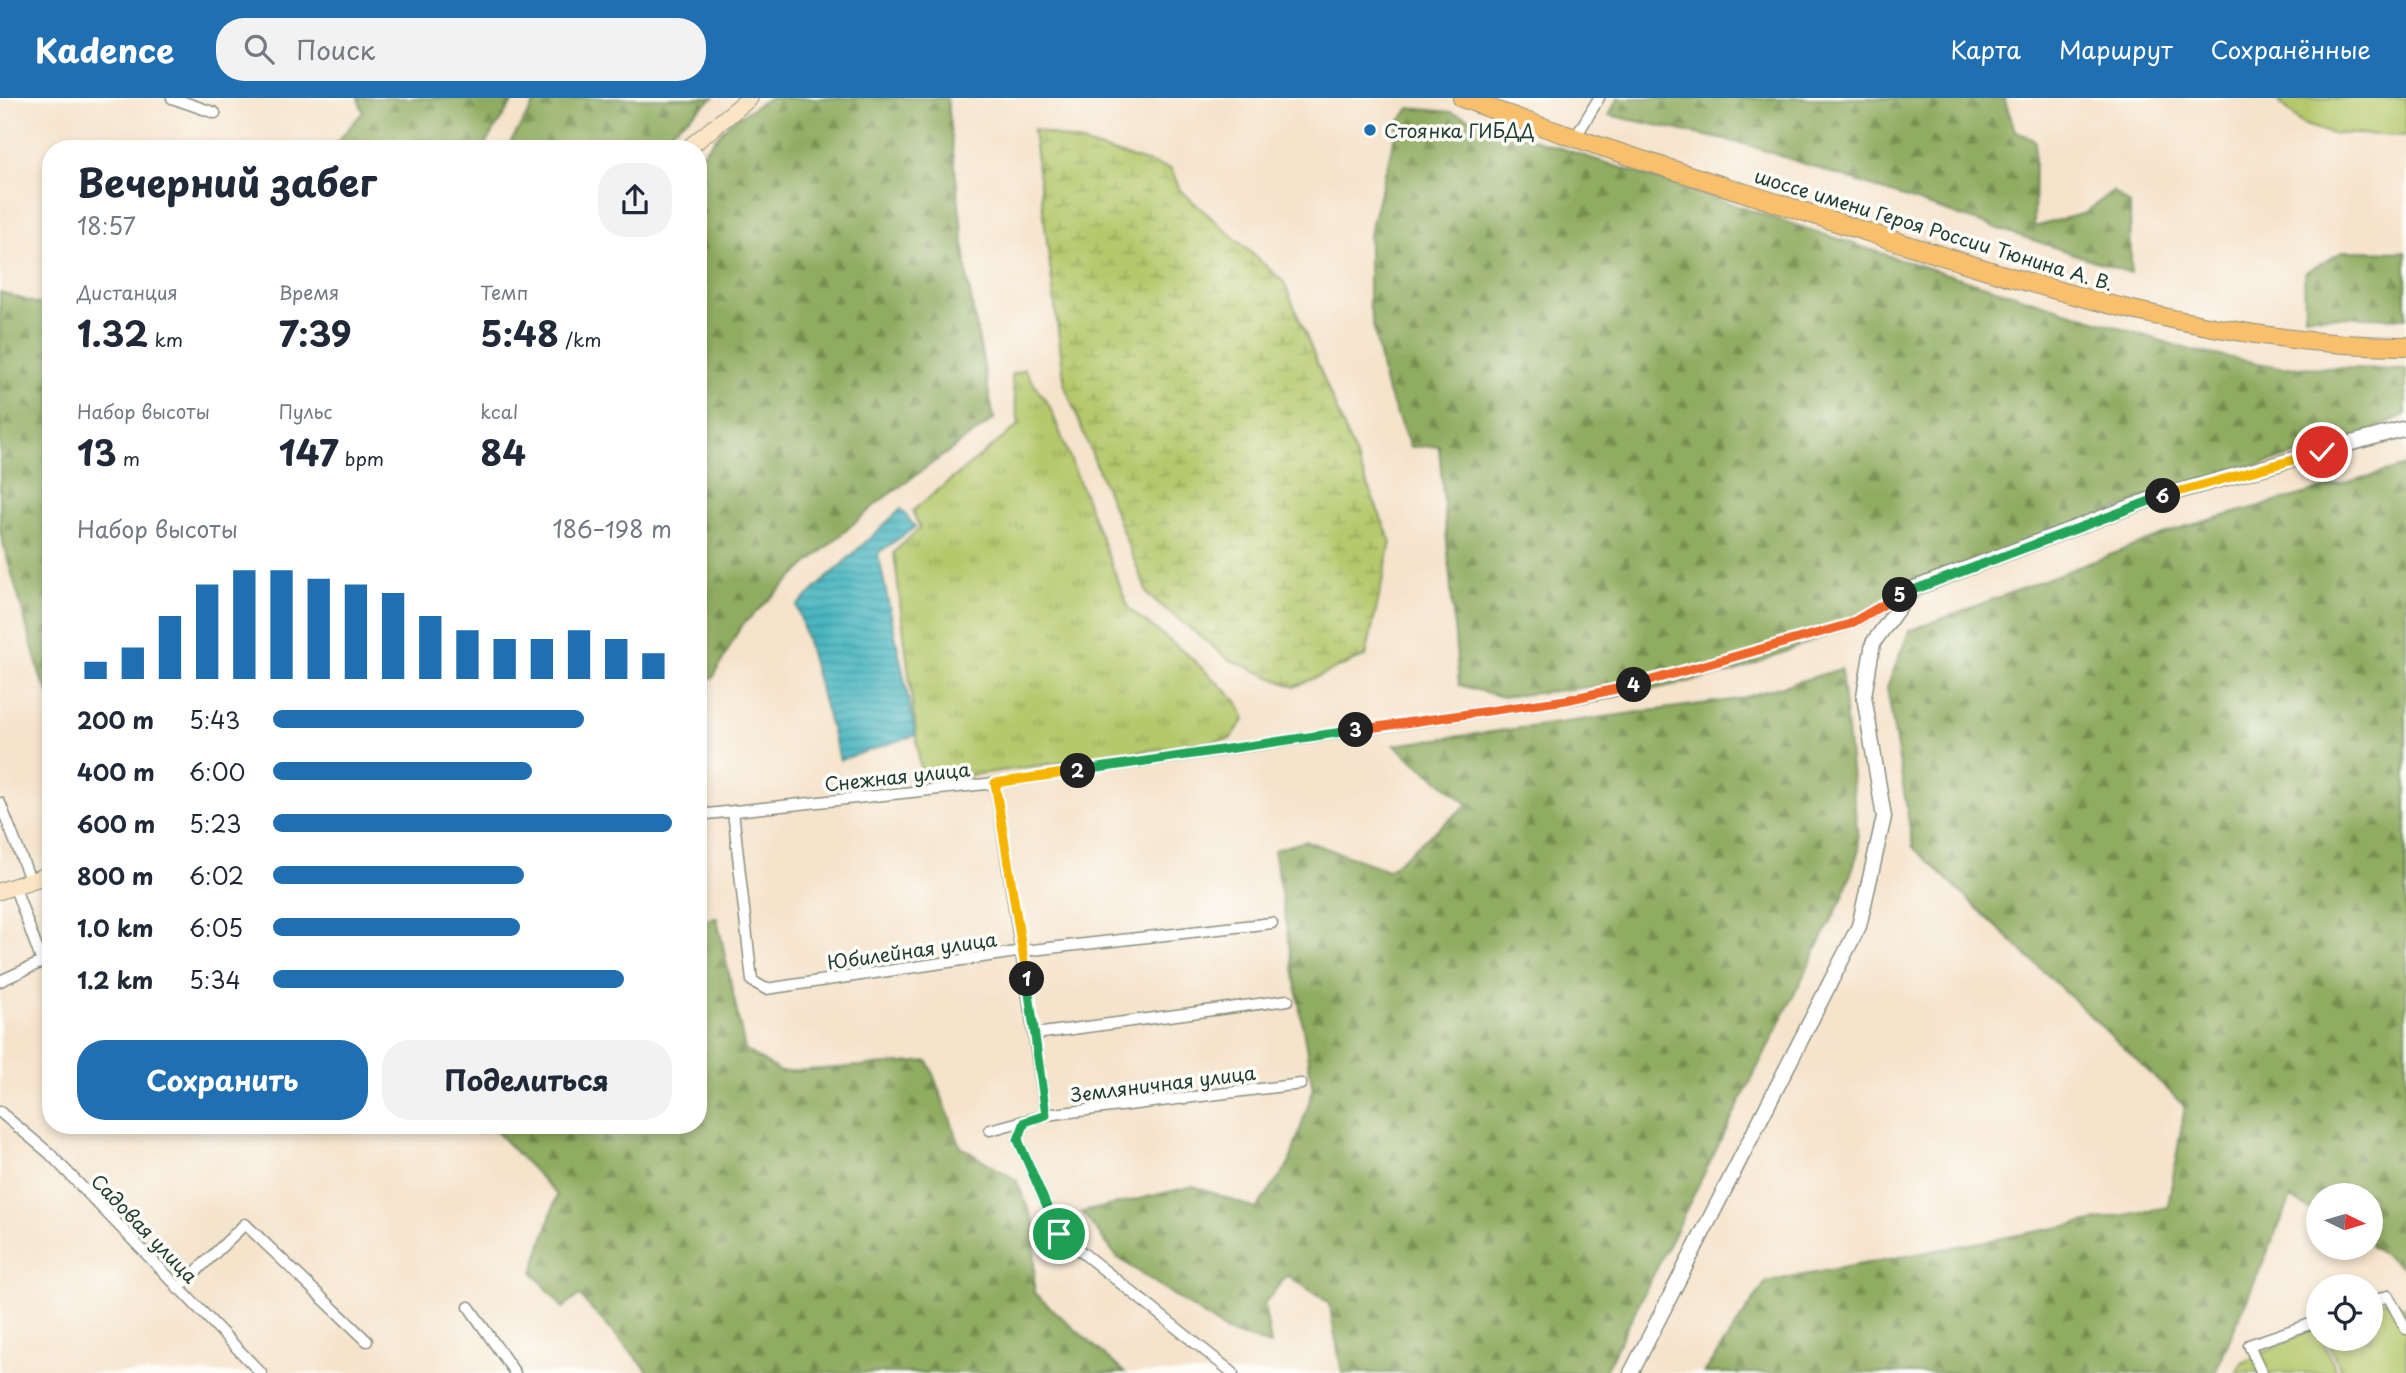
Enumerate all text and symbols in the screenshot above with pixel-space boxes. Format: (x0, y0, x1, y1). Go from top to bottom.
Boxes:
search box (216, 18, 706, 81)
text: Kadence (35, 24, 174, 74)
icon: search (240, 30, 278, 68)
text: Поиск (296, 30, 375, 69)
text: Карта (1950, 31, 2021, 67)
text: Маршрут (2059, 31, 2173, 67)
text: Сохранённые (2211, 31, 2371, 67)
place label: Стоянка ГИБДД (1384, 116, 1535, 144)
marker: Стоянка ГИБДД (1362, 122, 1378, 138)
text: Вечерний забег (77, 153, 377, 210)
street label: шоссе имени Героя России Тюнина А. В. (1751, 161, 2117, 297)
button: share (598, 163, 672, 237)
text: 18:57 (77, 208, 136, 243)
text: Дистанция (77, 278, 178, 306)
text: Время (279, 278, 339, 306)
text: Темп (480, 278, 528, 306)
text: 1.32 (77, 306, 148, 359)
text: 7:39 (279, 306, 352, 359)
text: 5:48 (480, 306, 559, 359)
text: km (148, 325, 183, 353)
text: /km (559, 325, 602, 353)
text: Набор высоты (77, 397, 210, 425)
text: Пульс (279, 397, 332, 425)
text: kcal (480, 397, 518, 425)
pin (2292, 422, 2352, 482)
text: 13 (77, 425, 117, 478)
text: 147 (279, 425, 339, 478)
text: 84 (480, 425, 526, 478)
icon: check (2303, 433, 2341, 471)
text: m (117, 444, 140, 472)
text: bpm (339, 444, 384, 472)
pin: 6 (2146, 478, 2180, 514)
text: 6 (2156, 481, 2169, 509)
text: Набор высоты (77, 511, 238, 546)
text: 186–198 m (552, 511, 672, 546)
pin: 5 (1882, 578, 1918, 612)
text: 5 (1893, 580, 1906, 608)
pin: 4 (1616, 668, 1652, 702)
text: 4 (1627, 670, 1640, 698)
text: 200 m (77, 702, 154, 737)
text: 5:43 (189, 702, 240, 737)
pin: 3 (1338, 712, 1374, 748)
text: 3 (1349, 715, 1362, 743)
text: 400 m (77, 754, 155, 789)
text: 6:00 (189, 754, 245, 789)
street label: Снежная улица (823, 754, 971, 798)
pin: 2 (1060, 754, 1096, 788)
text: 2 (1071, 756, 1084, 784)
text: 600 m (77, 806, 155, 841)
text: 5:23 (189, 806, 242, 841)
text: 800 m (77, 858, 154, 893)
text: 6:02 (189, 858, 244, 893)
text: 1.0 km (77, 910, 154, 945)
text: 6:05 (189, 910, 243, 945)
street label: Юбилейная улица (826, 924, 999, 976)
text: 1.2 km (77, 962, 153, 997)
text: 5:34 (189, 962, 241, 997)
pin: 1 (1010, 962, 1044, 996)
text: 1 (1022, 964, 1031, 992)
button: Сохранить (77, 1040, 368, 1120)
button: Поделиться (382, 1040, 672, 1120)
street label: Земляничная улица (1069, 1058, 1257, 1108)
street label: Садовая улица (85, 1167, 205, 1289)
north arrow (2306, 1183, 2384, 1260)
map controls (2306, 1183, 2383, 1351)
pin (1029, 1204, 1089, 1264)
icon: arrive (1040, 1215, 1078, 1253)
button: locate (2306, 1274, 2383, 1351)

